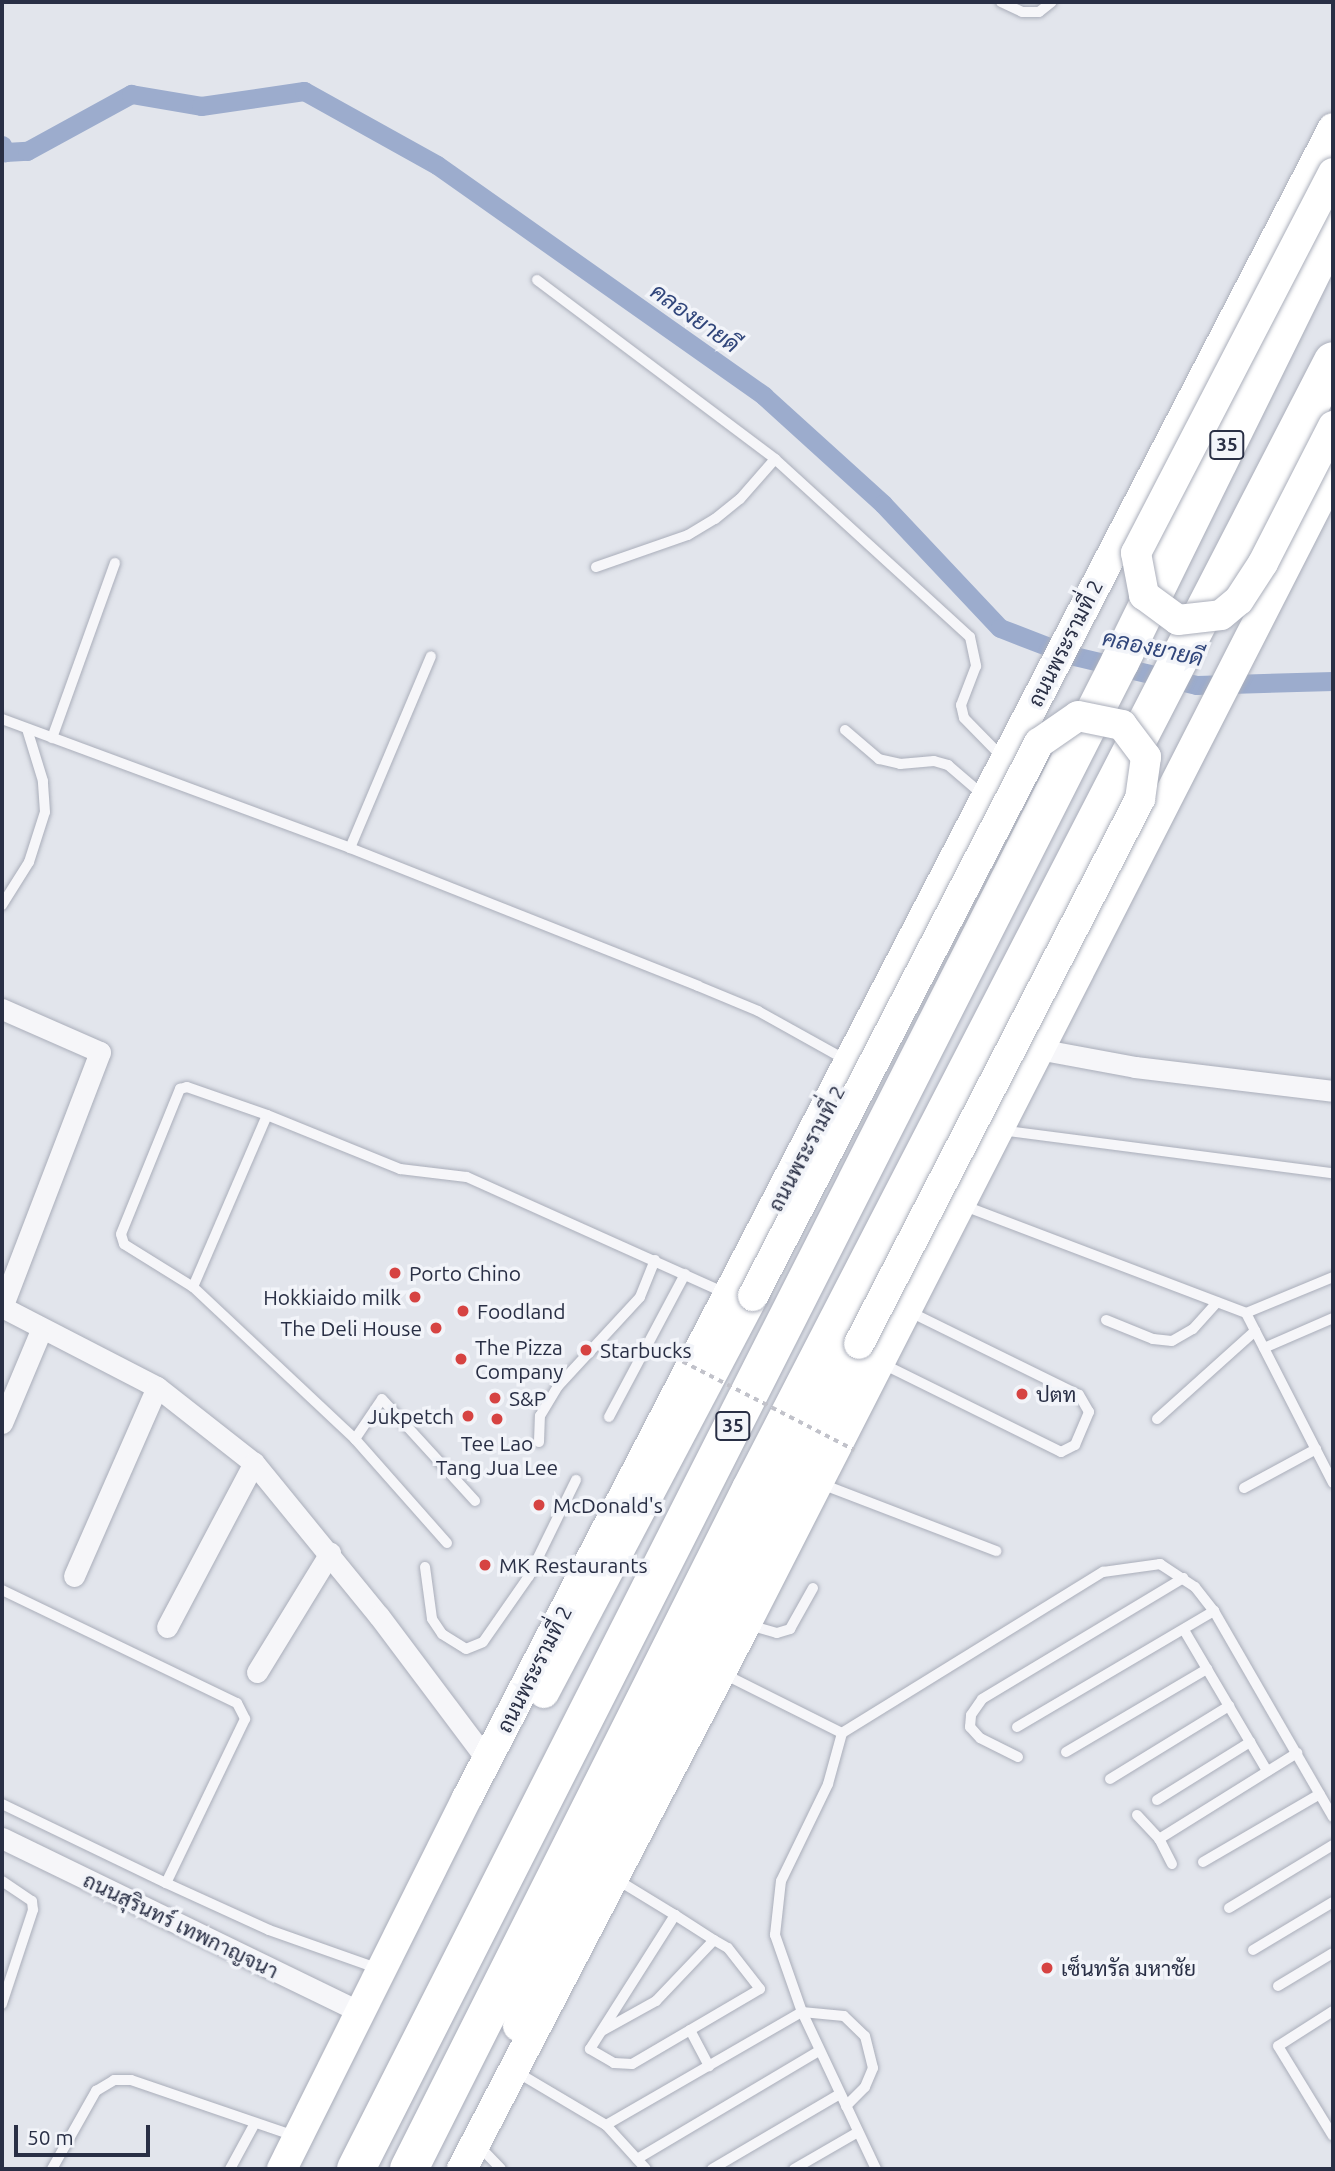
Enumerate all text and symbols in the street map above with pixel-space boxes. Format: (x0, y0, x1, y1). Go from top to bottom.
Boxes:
water label: คลองยายดี (645, 277, 745, 359)
road number: 35 (1208, 430, 1246, 460)
street label: ถนนพระรามที่ 2 (1022, 575, 1108, 711)
water label: คลองยายดี (1100, 624, 1206, 672)
street label: ถนนพระรามที่ 2 (762, 1081, 850, 1215)
place label: Porto Chino (409, 1260, 521, 1286)
marker: Porto Chino (387, 1265, 403, 1281)
place label: Hokkiaido milk (263, 1284, 401, 1310)
marker: Hokkiaido milk (407, 1289, 423, 1305)
place label: Foodland (477, 1298, 565, 1324)
marker: Foodland (455, 1303, 471, 1319)
place label: The Deli House (280, 1315, 422, 1341)
marker: The Deli House (428, 1320, 444, 1336)
place label: The Pizza Company (475, 1334, 563, 1384)
place label: Starbucks (600, 1337, 692, 1363)
marker: Starbucks (578, 1342, 594, 1358)
marker: The Pizza Company (453, 1351, 469, 1367)
place label: ปตท (1036, 1381, 1076, 1407)
place label: S&P (509, 1385, 546, 1411)
marker: ปตท (1014, 1386, 1030, 1402)
marker: S&P (487, 1390, 503, 1406)
place label: Jukpetch (367, 1403, 454, 1429)
marker: Jukpetch (460, 1408, 476, 1424)
road number: 35 (714, 1410, 752, 1442)
marker: Tee Lao Tang Jua Lee (489, 1411, 505, 1427)
place label: Tee Lao Tang Jua Lee (436, 1430, 558, 1480)
place label: McDonald's (553, 1492, 663, 1518)
marker: McDonald's (531, 1497, 547, 1513)
place label: MK Restaurants (499, 1552, 648, 1578)
marker: MK Restaurants (477, 1557, 493, 1573)
street label: ถนนพระรามที่ 2 (491, 1601, 577, 1737)
street label: ถนนสุรินทร์ เทพกาญจนา (79, 1867, 283, 1983)
place label: เซ็นทรัล มหาชัย (1061, 1955, 1196, 1981)
marker: เซ็นทรัล มหาชัย (1039, 1960, 1055, 1976)
scale bar (18, 2112, 154, 2156)
text: 50 m (27, 2125, 74, 2149)

